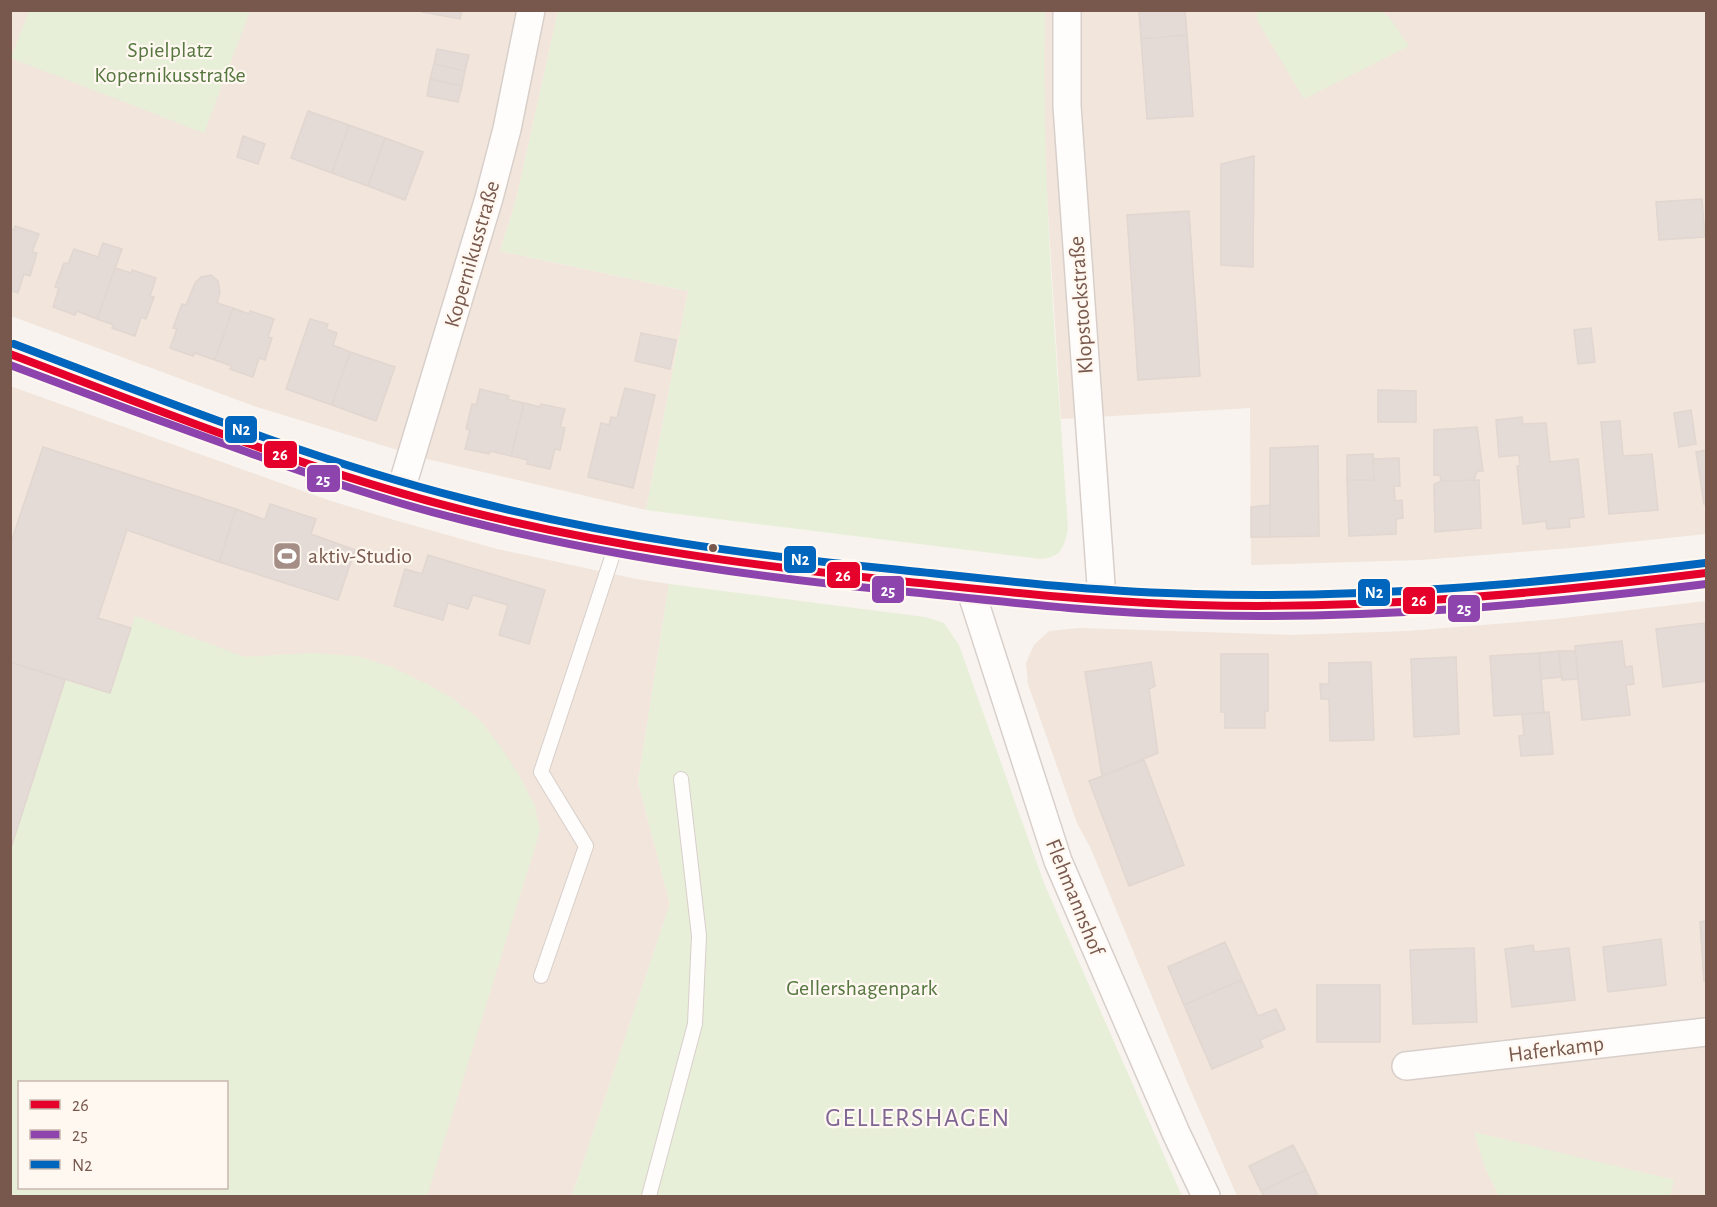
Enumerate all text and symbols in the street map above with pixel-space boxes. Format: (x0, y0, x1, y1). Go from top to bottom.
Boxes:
park label: Spielplatz Kopernikusstraße (94, 39, 246, 86)
street label: Kopernikusstraße (441, 178, 503, 330)
street label: Klopstockstraße (1065, 235, 1097, 375)
line badge: N2 (224, 415, 258, 444)
text: N2 (232, 422, 251, 438)
line badge: 26 (263, 440, 298, 469)
text: 26 (272, 447, 288, 463)
line badge: 25 (306, 464, 341, 493)
text: 25 (316, 472, 330, 488)
sports icon: aktiv-Studio (271, 540, 303, 572)
unlabelled marker (707, 542, 719, 554)
place label: aktiv-Studio (308, 545, 412, 567)
line badge: N2 (783, 545, 817, 574)
text: N2 (791, 552, 810, 568)
line badge: 26 (826, 561, 861, 589)
text: 26 (835, 568, 851, 584)
line badge: 25 (871, 575, 905, 604)
line badge: N2 (1357, 578, 1391, 607)
text: 25 (881, 583, 895, 599)
text: N2 (1365, 585, 1384, 601)
line badge: 26 (1402, 586, 1436, 615)
text: 26 (1411, 593, 1427, 609)
line badge: 25 (1447, 594, 1481, 623)
text: 25 (1457, 601, 1471, 617)
street label: Flehmannshof (1042, 836, 1109, 959)
park label: Gellershagenpark (786, 977, 938, 999)
street label: Haferkamp (1507, 1032, 1605, 1066)
legend (18, 1081, 228, 1189)
text: 26 (72, 1097, 89, 1115)
district label: GELLERSHAGEN (825, 1105, 1011, 1131)
text: 25 (72, 1127, 88, 1145)
text: N2 (72, 1157, 92, 1175)

